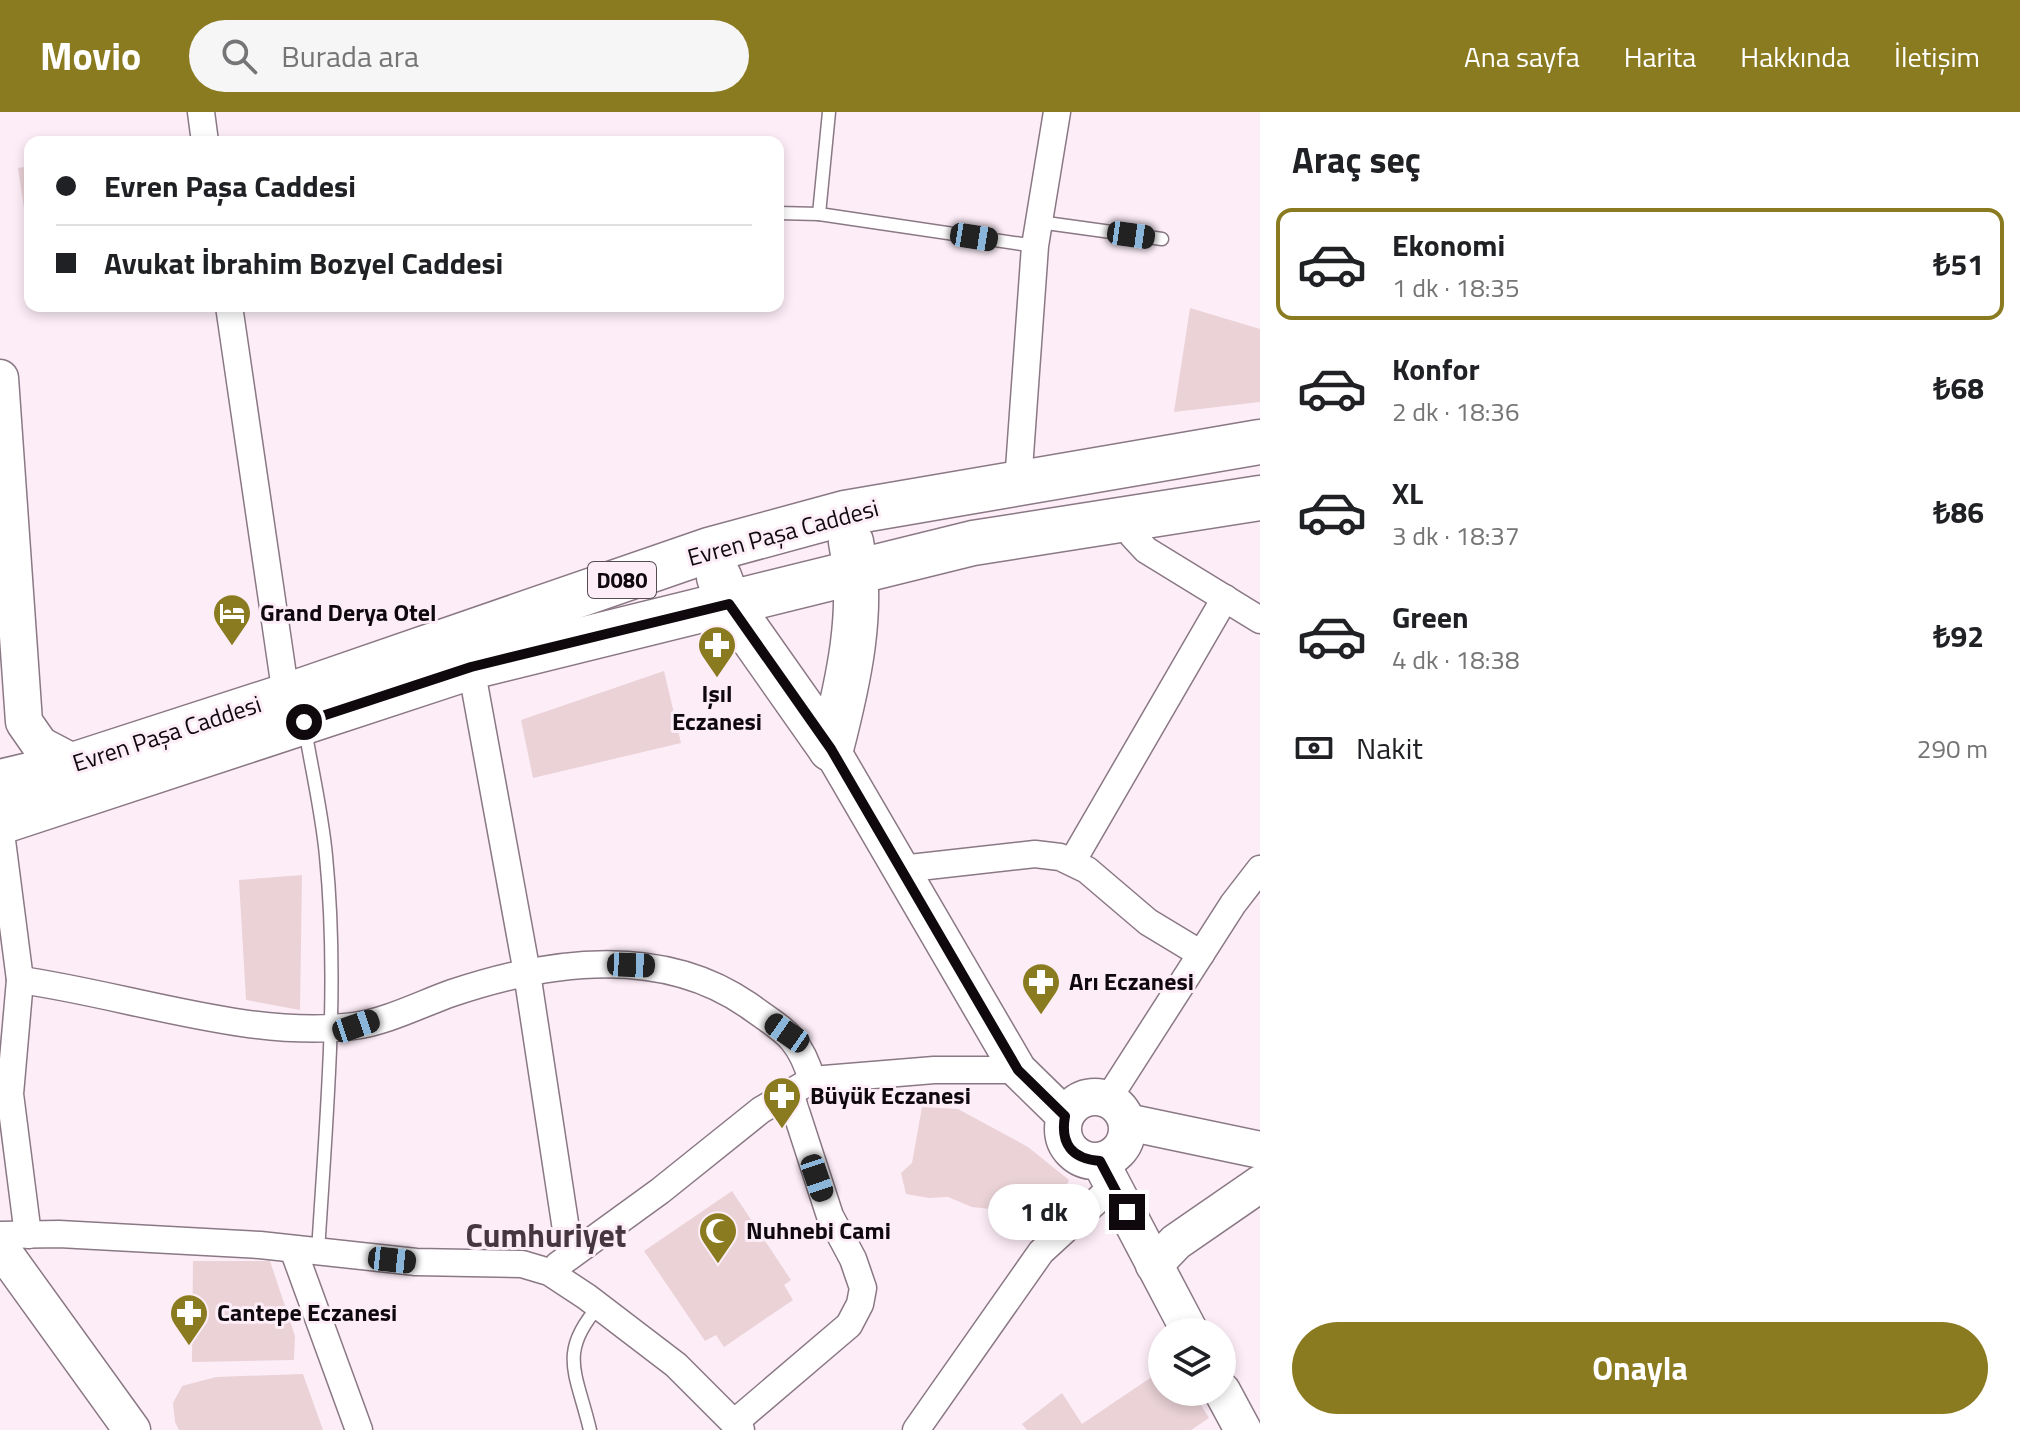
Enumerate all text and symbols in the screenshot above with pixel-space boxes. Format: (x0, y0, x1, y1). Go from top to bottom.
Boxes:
search box (189, 20, 749, 92)
text: Movio (40, 27, 141, 85)
text: Burada ara (281, 33, 419, 79)
icon: search (217, 34, 261, 78)
text: Ana sayfa (1464, 35, 1580, 78)
text: Harita (1624, 35, 1696, 78)
text: Hakkında (1740, 35, 1850, 78)
text: İletişim (1894, 35, 1980, 78)
text: Araç seç (1292, 132, 1421, 187)
text: Evren Paşa Caddesi (104, 163, 356, 209)
car (1106, 220, 1156, 250)
car (948, 221, 1000, 253)
text: Ekonomi (1392, 222, 1505, 268)
icon: car (1296, 228, 1368, 300)
text: Avukat İbrahim Bozyel Caddesi (104, 240, 503, 286)
text: ₺51 (1933, 241, 1984, 287)
text: 1 dk · 18:35 (1392, 268, 1519, 307)
text: Konfor (1392, 346, 1480, 392)
icon: car (1296, 352, 1368, 424)
text: ₺68 (1933, 365, 1984, 411)
text: 2 dk · 18:36 (1392, 392, 1519, 431)
text: XL (1392, 470, 1423, 516)
icon: car (1296, 476, 1368, 548)
street label: Evren Paşa Caddesi (683, 489, 882, 575)
text: ₺86 (1933, 489, 1984, 535)
text: 3 dk · 18:37 (1392, 516, 1519, 555)
road number: D080 (588, 562, 656, 598)
hotel icon: Grand Derya Otel (211, 592, 253, 647)
place label: Grand Derya Otel (260, 594, 437, 630)
text: Green (1392, 594, 1469, 640)
icon: car (1296, 600, 1368, 672)
text: ₺92 (1933, 613, 1984, 659)
pharmacy icon: Işıl Eczanesi (696, 624, 738, 679)
text: 4 dk · 18:38 (1392, 640, 1519, 679)
place label: Işıl Eczanesi (672, 675, 762, 739)
street label: Evren Paşa Caddesi (68, 686, 266, 781)
route start (286, 704, 322, 740)
text: Nakit (1356, 725, 1423, 771)
icon: cash (1292, 726, 1336, 770)
text: 290 m (1917, 729, 1988, 768)
car (607, 952, 655, 978)
pharmacy icon: Arı Eczanesi (1020, 961, 1062, 1016)
place label: Arı Eczanesi (1069, 963, 1194, 999)
car (329, 1007, 383, 1045)
car (760, 1009, 814, 1057)
pharmacy icon: Büyük Eczanesi (761, 1075, 803, 1130)
place label: Büyük Eczanesi (810, 1077, 971, 1113)
car (798, 1151, 836, 1205)
callout: 1 dk (987, 1184, 1099, 1240)
text: 1 dk (1020, 1192, 1068, 1231)
route end (1109, 1194, 1145, 1230)
mosque icon: Nuhnebi Cami (697, 1210, 739, 1265)
district label: Cumhuriyet (466, 1211, 627, 1259)
place label: Nuhnebi Cami (746, 1212, 891, 1248)
car (367, 1246, 417, 1274)
pharmacy icon: Cantepe Eczanesi (168, 1292, 210, 1347)
place label: Cantepe Eczanesi (217, 1294, 397, 1330)
map controls (1148, 1318, 1236, 1406)
button: layers (1148, 1318, 1236, 1406)
button: Onayla (1292, 1322, 1988, 1414)

